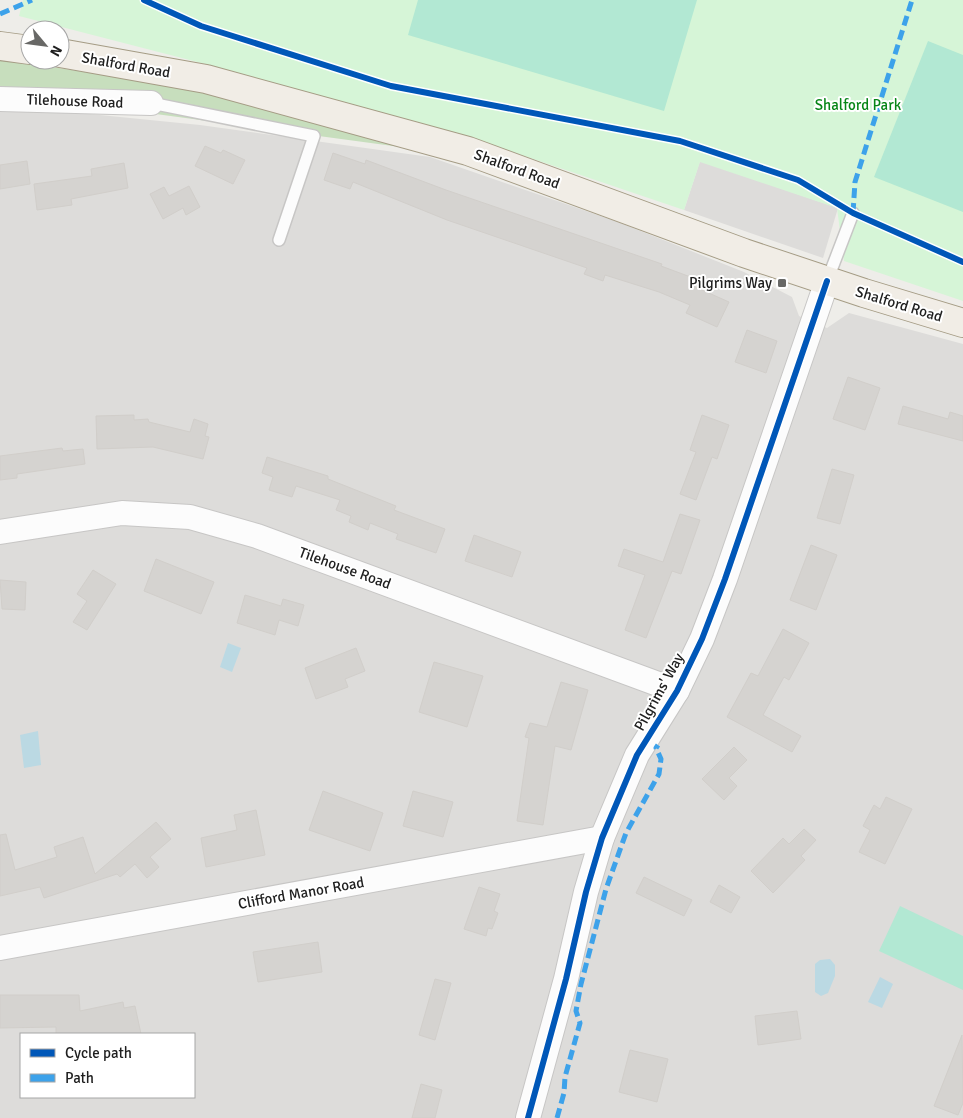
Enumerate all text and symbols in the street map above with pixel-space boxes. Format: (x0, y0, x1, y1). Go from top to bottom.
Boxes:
north arrow (20, 20, 70, 70)
text: N (46, 43, 66, 59)
street label: Shalford Road (80, 48, 172, 82)
street label: Tilehouse Road (26, 90, 124, 112)
park label: Shalford Park (815, 96, 902, 114)
street label: Shalford Road (472, 145, 562, 193)
place label: Pilgrims Way (689, 274, 772, 292)
marker: Pilgrims Way (776, 277, 788, 289)
street label: Shalford Road (853, 282, 945, 326)
street label: Tilehouse Road (296, 543, 394, 593)
street label: Pilgrims' Way (630, 650, 688, 734)
street label: Clifford Manor Road (236, 873, 366, 913)
legend (20, 1033, 195, 1098)
text: Cycle path (65, 1044, 132, 1062)
text: Path (65, 1069, 94, 1087)

